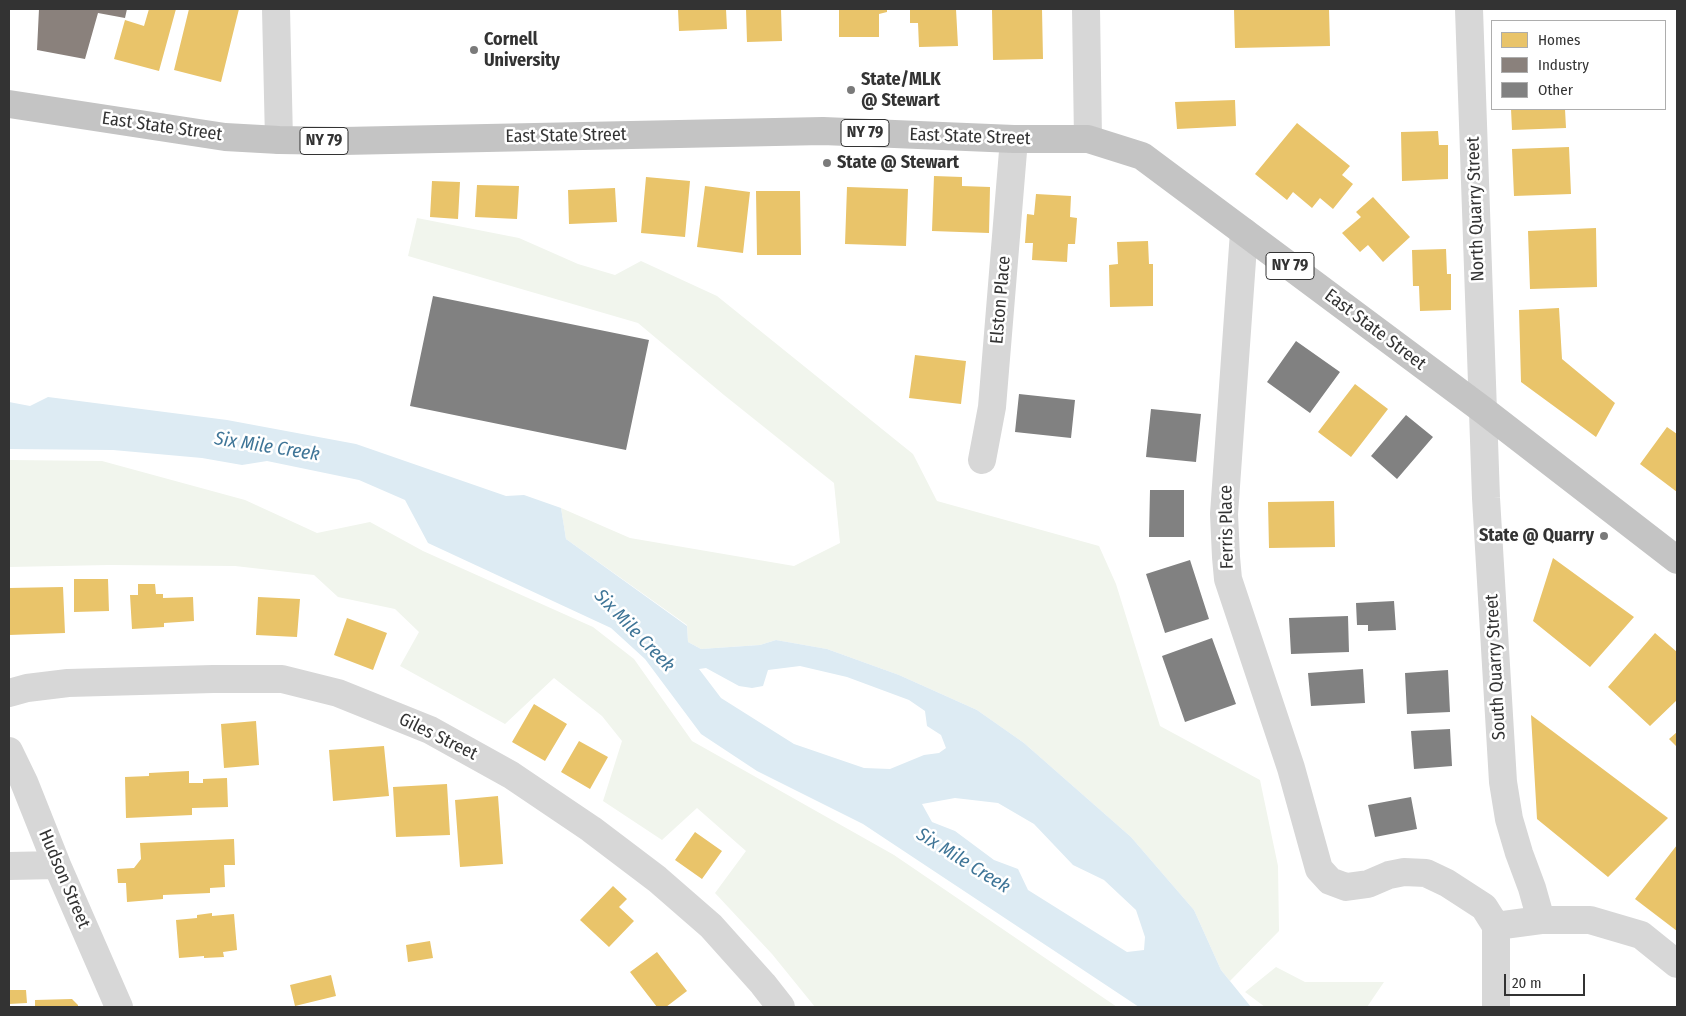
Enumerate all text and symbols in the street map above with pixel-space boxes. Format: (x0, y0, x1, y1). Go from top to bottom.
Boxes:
legend (1491, 20, 1666, 110)
place label: Cornell University (484, 29, 560, 72)
text: Homes (1538, 31, 1580, 49)
marker: Cornell University (468, 44, 480, 56)
text: Industry (1538, 56, 1589, 74)
place label: State/MLK @ Stewart (861, 69, 941, 112)
text: Other (1538, 81, 1573, 99)
marker: State/MLK @ Stewart (845, 84, 857, 96)
street label: East State Street (100, 108, 224, 146)
road number: NY 79 (841, 120, 889, 146)
street label: East State Street (505, 124, 627, 148)
street label: East State Street (909, 124, 1031, 150)
road number: NY 79 (300, 128, 348, 154)
street label: North Quarry Street (1463, 136, 1489, 282)
place label: State @ Stewart (837, 152, 959, 174)
marker: State @ Stewart (821, 157, 833, 169)
road number: NY 79 (1266, 252, 1314, 280)
street label: Elston Place (986, 255, 1016, 345)
street label: East State Street (1320, 285, 1430, 375)
water label: Six Mile Creek (213, 427, 321, 467)
street label: Ferris Place (1215, 485, 1239, 569)
place label: State @ Quarry (1479, 525, 1594, 547)
marker: State @ Quarry (1598, 530, 1610, 542)
water label: Six Mile Creek (589, 585, 679, 677)
street label: South Quarry Street (1481, 594, 1511, 740)
street label: Giles Street (395, 709, 481, 765)
water label: Six Mile Creek (912, 823, 1014, 899)
street label: Hudson Street (34, 826, 94, 932)
scale bar (1506, 964, 1587, 996)
text: 20 m (1512, 974, 1542, 992)

